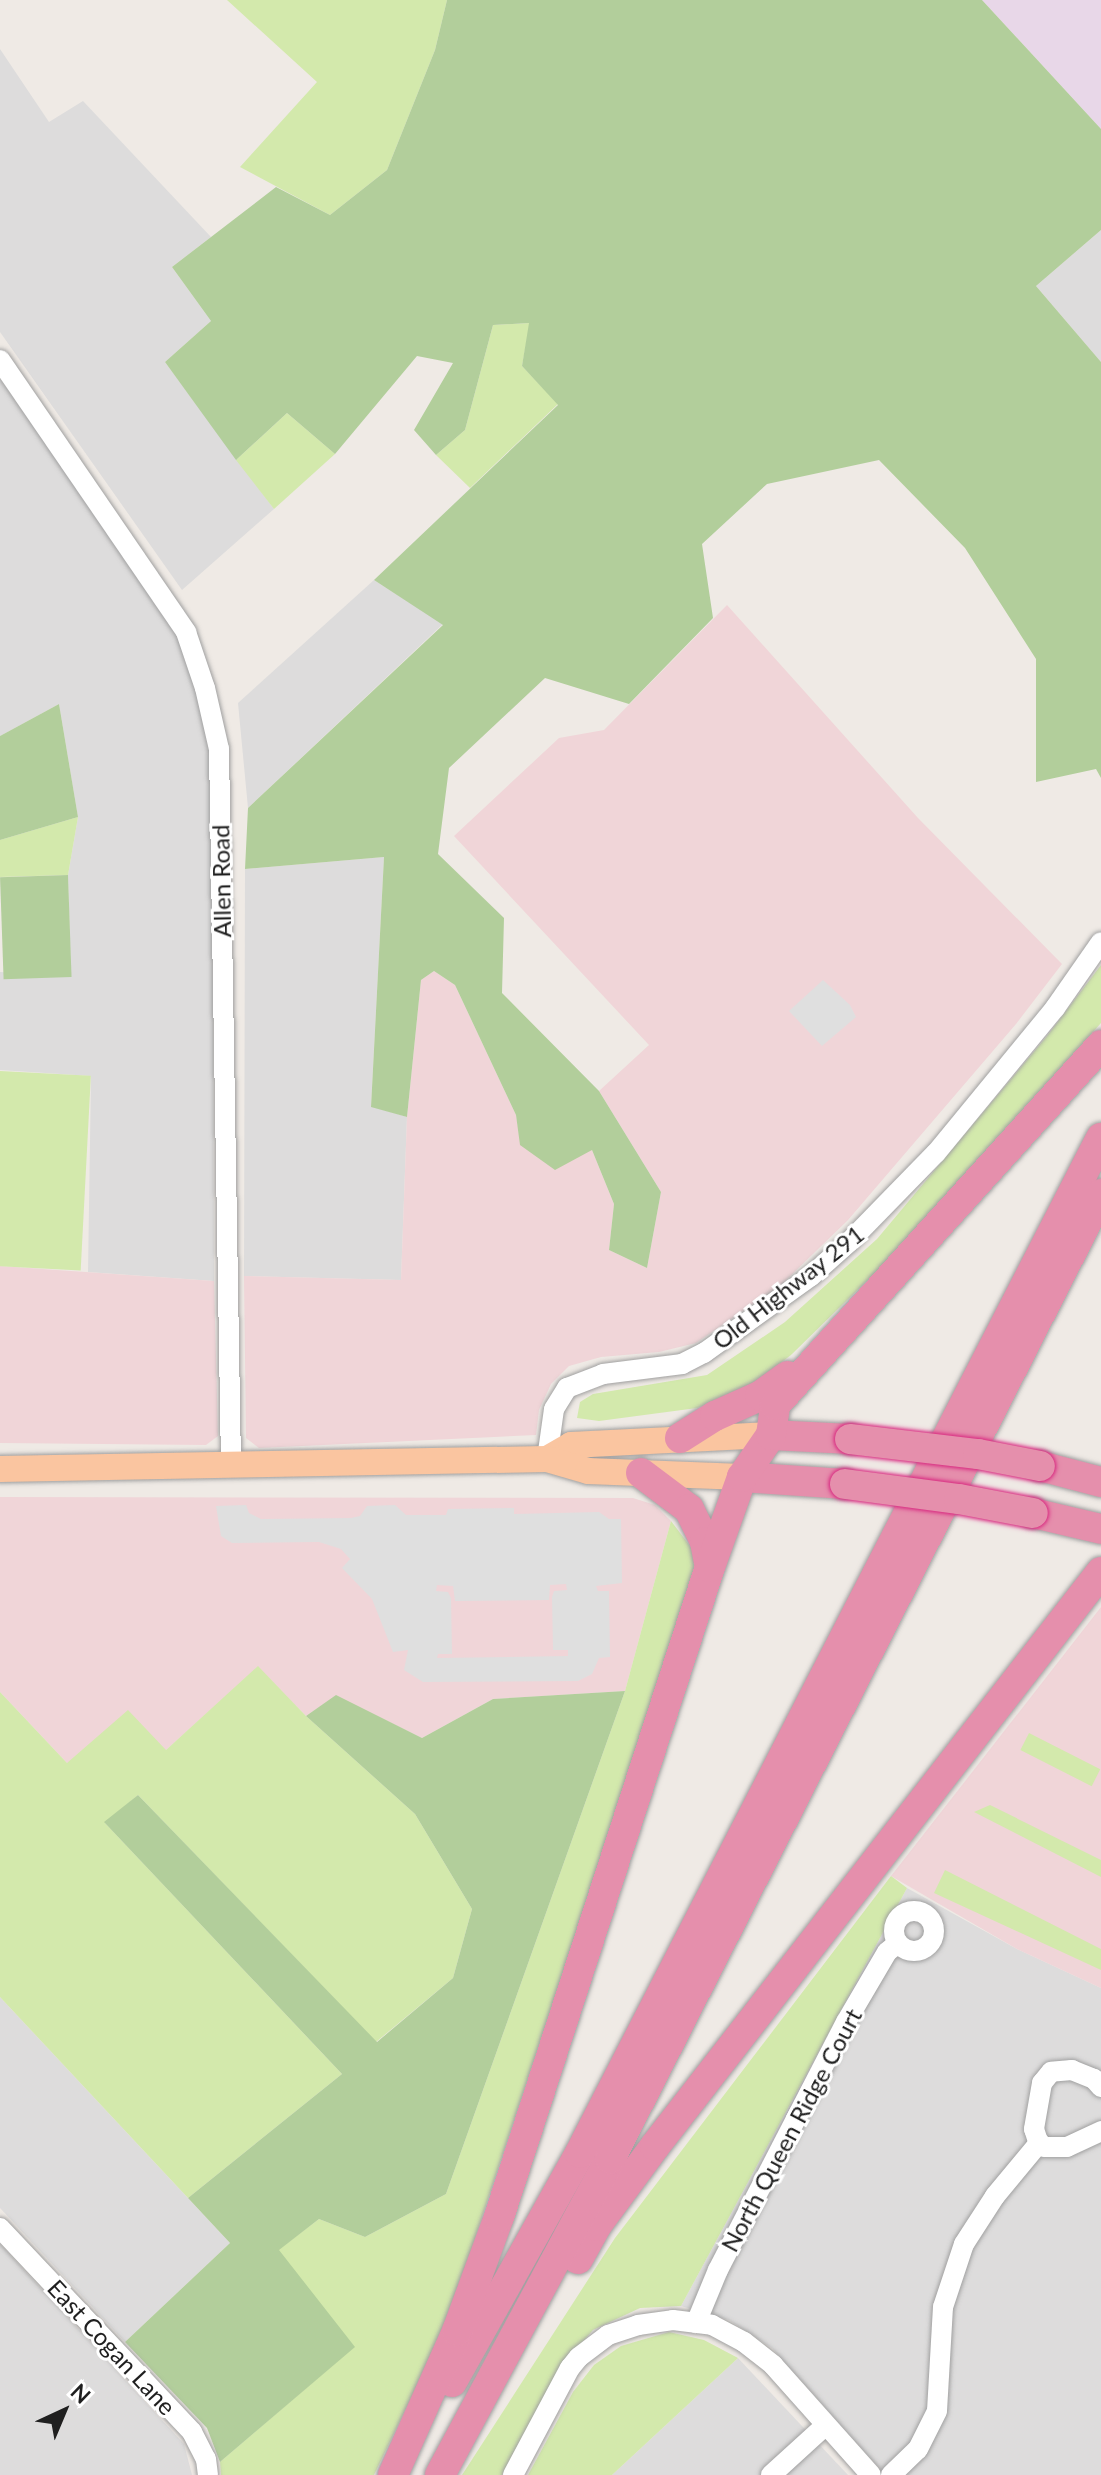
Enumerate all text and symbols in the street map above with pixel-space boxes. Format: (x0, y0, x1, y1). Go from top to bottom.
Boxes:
street label: Allen Road (206, 824, 236, 938)
street label: Old Highway 291 (706, 1219, 870, 1355)
street label: North Queen Ridge Court (715, 2004, 867, 2256)
street label: East Cogan Lane (42, 2273, 182, 2421)
north arrow (24, 2371, 104, 2451)
text: N (66, 2378, 96, 2409)

